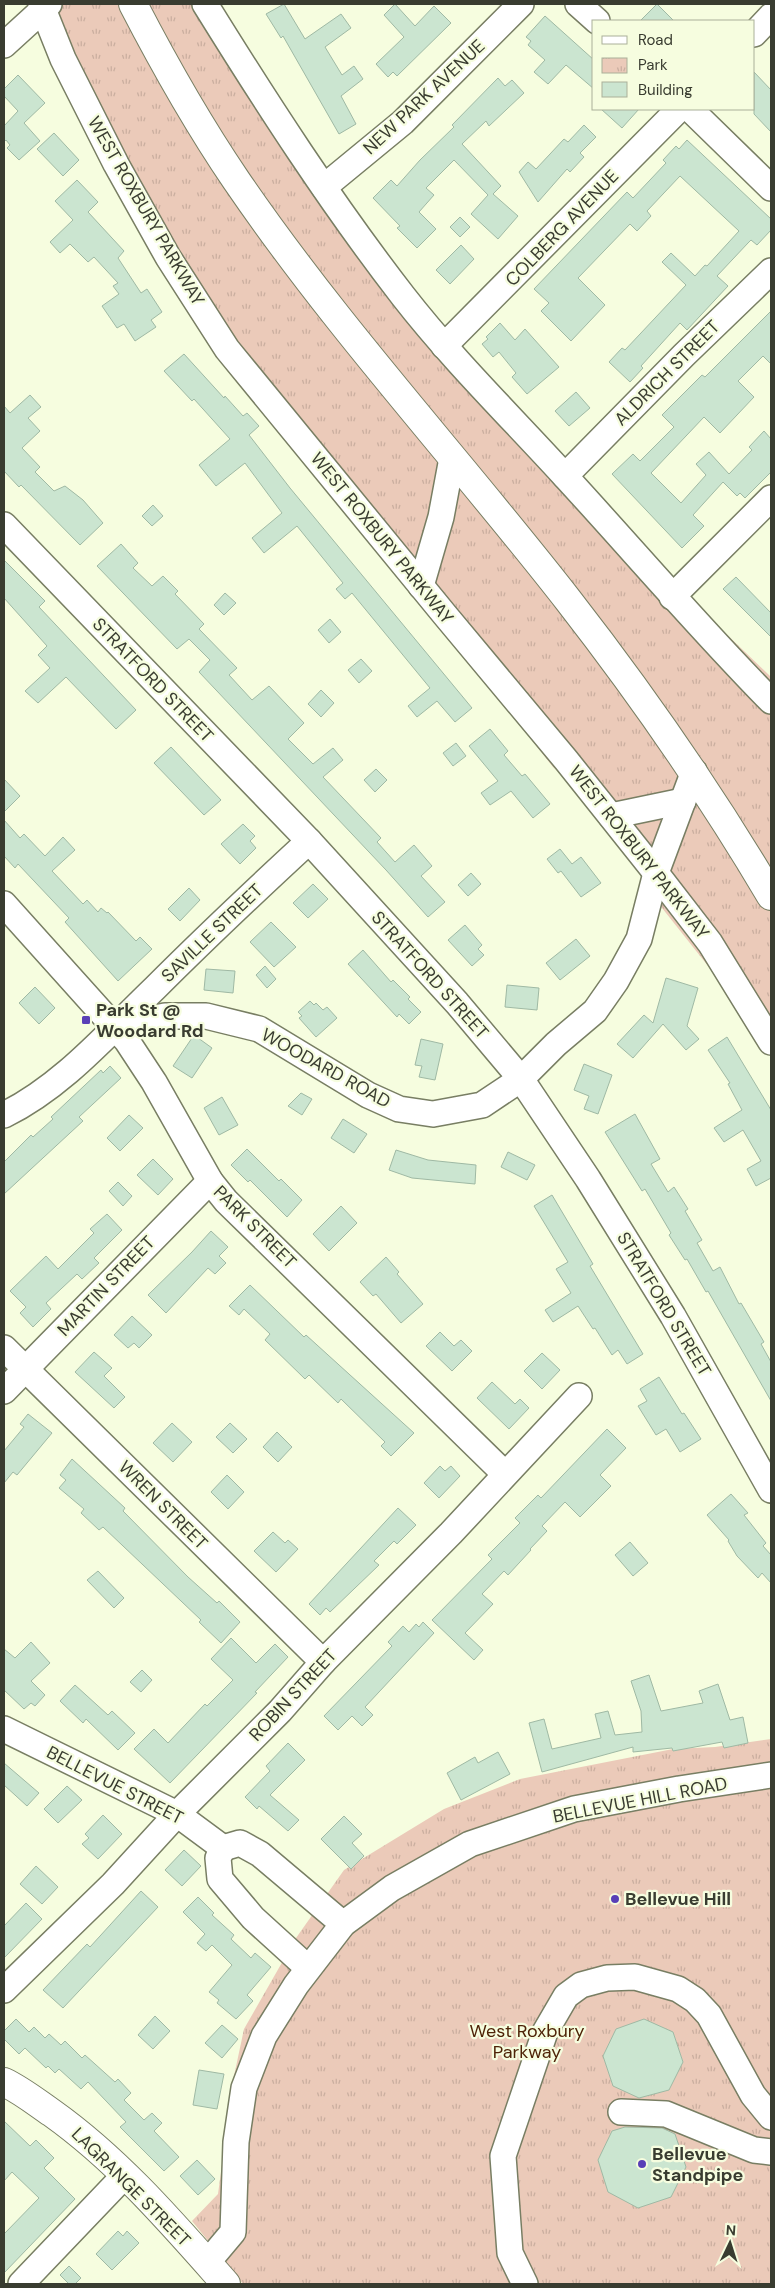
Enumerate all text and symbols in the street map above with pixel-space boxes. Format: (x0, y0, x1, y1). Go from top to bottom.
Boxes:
legend (592, 20, 755, 110)
text: Road (638, 30, 673, 50)
street label: NEW PARK AVENUE (358, 34, 490, 160)
text: Park (638, 55, 668, 75)
text: Building (638, 80, 693, 100)
street label: WEST ROXBURY PARKWAY (82, 112, 210, 310)
street label: COLBERG AVENUE (500, 165, 624, 291)
street label: ALDRICH STREET (609, 315, 725, 431)
street label: WEST ROXBURY PARKWAY (305, 447, 459, 629)
street label: STRATFORD STREET (87, 613, 219, 747)
street label: WEST ROXBURY PARKWAY (563, 760, 715, 944)
street label: SAVILLE STREET (156, 878, 268, 988)
street label: STRATFORD STREET (366, 906, 494, 1044)
place label: Park St @ Woodard Rd (96, 998, 204, 1043)
marker: Park St @ Woodard Rd (80, 1014, 92, 1026)
street label: WOODARD ROAD (257, 1023, 395, 1113)
street label: PARK STREET (208, 1180, 302, 1274)
street label: STRATFORD STREET (611, 1227, 717, 1381)
street label: MARTIN STREET (52, 1231, 160, 1341)
street label: WREN STREET (113, 1455, 213, 1555)
street label: ROBIN STREET (244, 1644, 342, 1746)
street label: BELLEVUE STREET (43, 1740, 187, 1830)
street label: BELLEVUE HILL ROAD (551, 1771, 729, 1829)
place label: Bellevue Hill (625, 1887, 731, 1911)
marker: Bellevue Hill (609, 1893, 621, 1905)
park label: West Roxbury Parkway (470, 2019, 584, 2064)
street label: LAGRANGE STREET (66, 2122, 196, 2252)
place label: Bellevue Standpipe (652, 2142, 744, 2187)
marker: Bellevue Standpipe (636, 2158, 648, 2170)
north arrow (705, 2218, 755, 2268)
text: N (725, 2221, 737, 2239)

